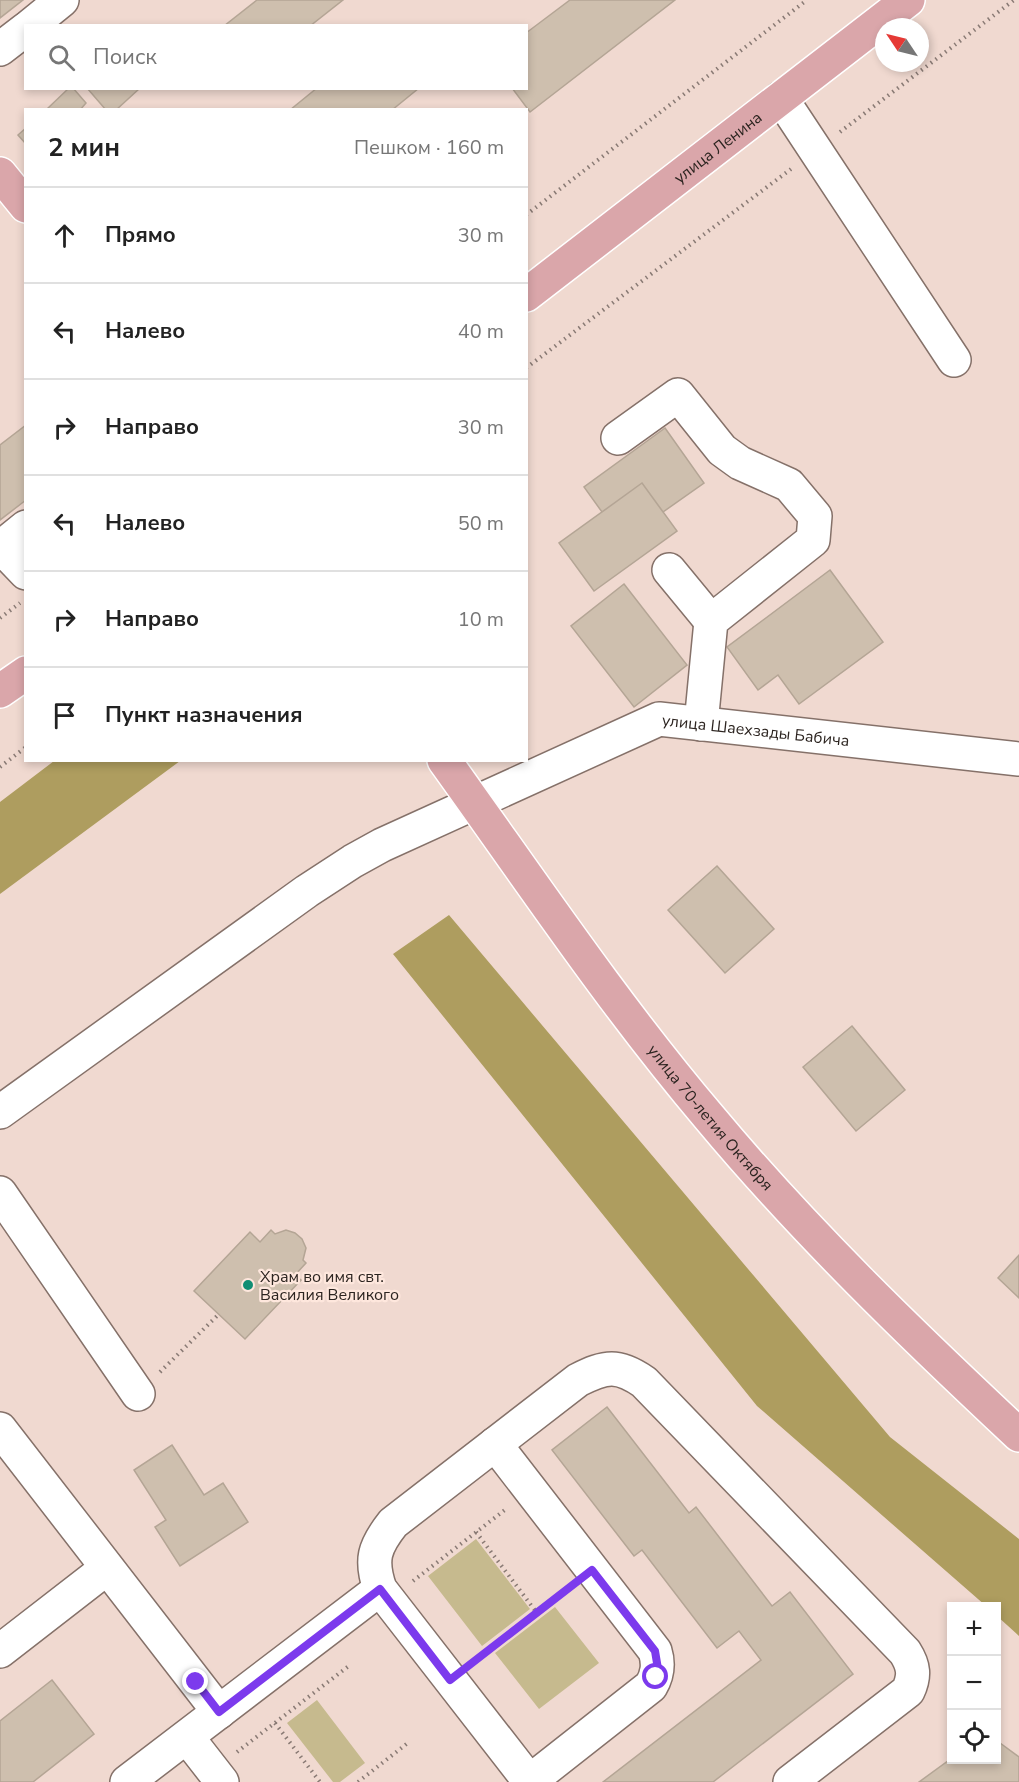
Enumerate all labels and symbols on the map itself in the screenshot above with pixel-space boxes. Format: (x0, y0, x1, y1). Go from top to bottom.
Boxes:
north arrow (875, 18, 929, 72)
street label: улица Ленина (669, 107, 767, 189)
street label: улица Шаехзады Бабича (661, 709, 851, 752)
street label: улица 70-летия Октября (642, 1040, 778, 1196)
place label: Храм во имя свт. Василия Великого (260, 1266, 399, 1306)
marker: Храм во имя свт. Василия Великого (241, 1278, 255, 1292)
route start (642, 1663, 668, 1689)
route end (182, 1668, 208, 1694)

